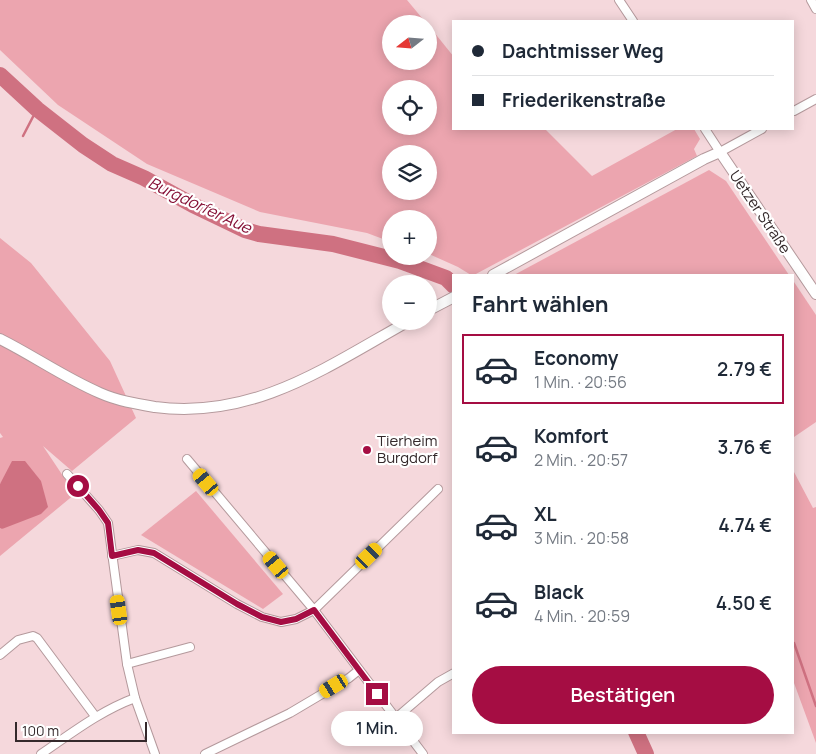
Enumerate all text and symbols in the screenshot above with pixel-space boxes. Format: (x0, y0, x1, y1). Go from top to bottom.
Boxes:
north arrow (382, 15, 438, 70)
map controls (382, 15, 437, 330)
text: Dachtmisser Weg (502, 38, 664, 64)
button: locate (382, 80, 437, 135)
text: Friederikenstraße (502, 87, 666, 113)
button: layers (382, 145, 437, 200)
street label: Uetzer Straße (725, 166, 796, 258)
water label: Burgdorfer Aue (145, 171, 257, 239)
button: + (382, 210, 437, 265)
button: − (382, 275, 437, 330)
text: Fahrt wählen (472, 289, 609, 319)
text: Economy (534, 345, 618, 371)
icon: car (474, 347, 519, 392)
text: 2.79 € (717, 356, 772, 382)
text: 1 Min. · 20:56 (534, 371, 627, 393)
text: Komfort (534, 423, 609, 449)
icon: car (474, 425, 519, 470)
place label: Tierheim Burgdorf (377, 430, 438, 468)
text: 3.76 € (717, 434, 772, 460)
marker: Tierheim Burgdorf (361, 444, 373, 456)
text: 2 Min. · 20:57 (534, 449, 628, 471)
car (190, 466, 221, 498)
route start (67, 475, 89, 497)
text: XL (534, 501, 557, 527)
icon: car (474, 503, 519, 548)
text: 4.74 € (718, 512, 772, 538)
text: 3 Min. · 20:58 (534, 527, 629, 549)
car (352, 540, 385, 572)
car (260, 549, 291, 581)
text: Black (534, 579, 583, 605)
icon: car (474, 581, 519, 626)
text: 4.50 € (716, 590, 772, 616)
car (109, 594, 128, 626)
text: 4 Min. · 20:59 (534, 605, 630, 627)
button: Bestätigen (472, 666, 774, 724)
car (317, 672, 350, 700)
route end (366, 683, 388, 705)
callout: 1 Min. (331, 712, 423, 746)
text: 1 Min. (356, 717, 398, 739)
scale bar (15, 719, 148, 742)
text: 100 m (22, 721, 59, 740)

